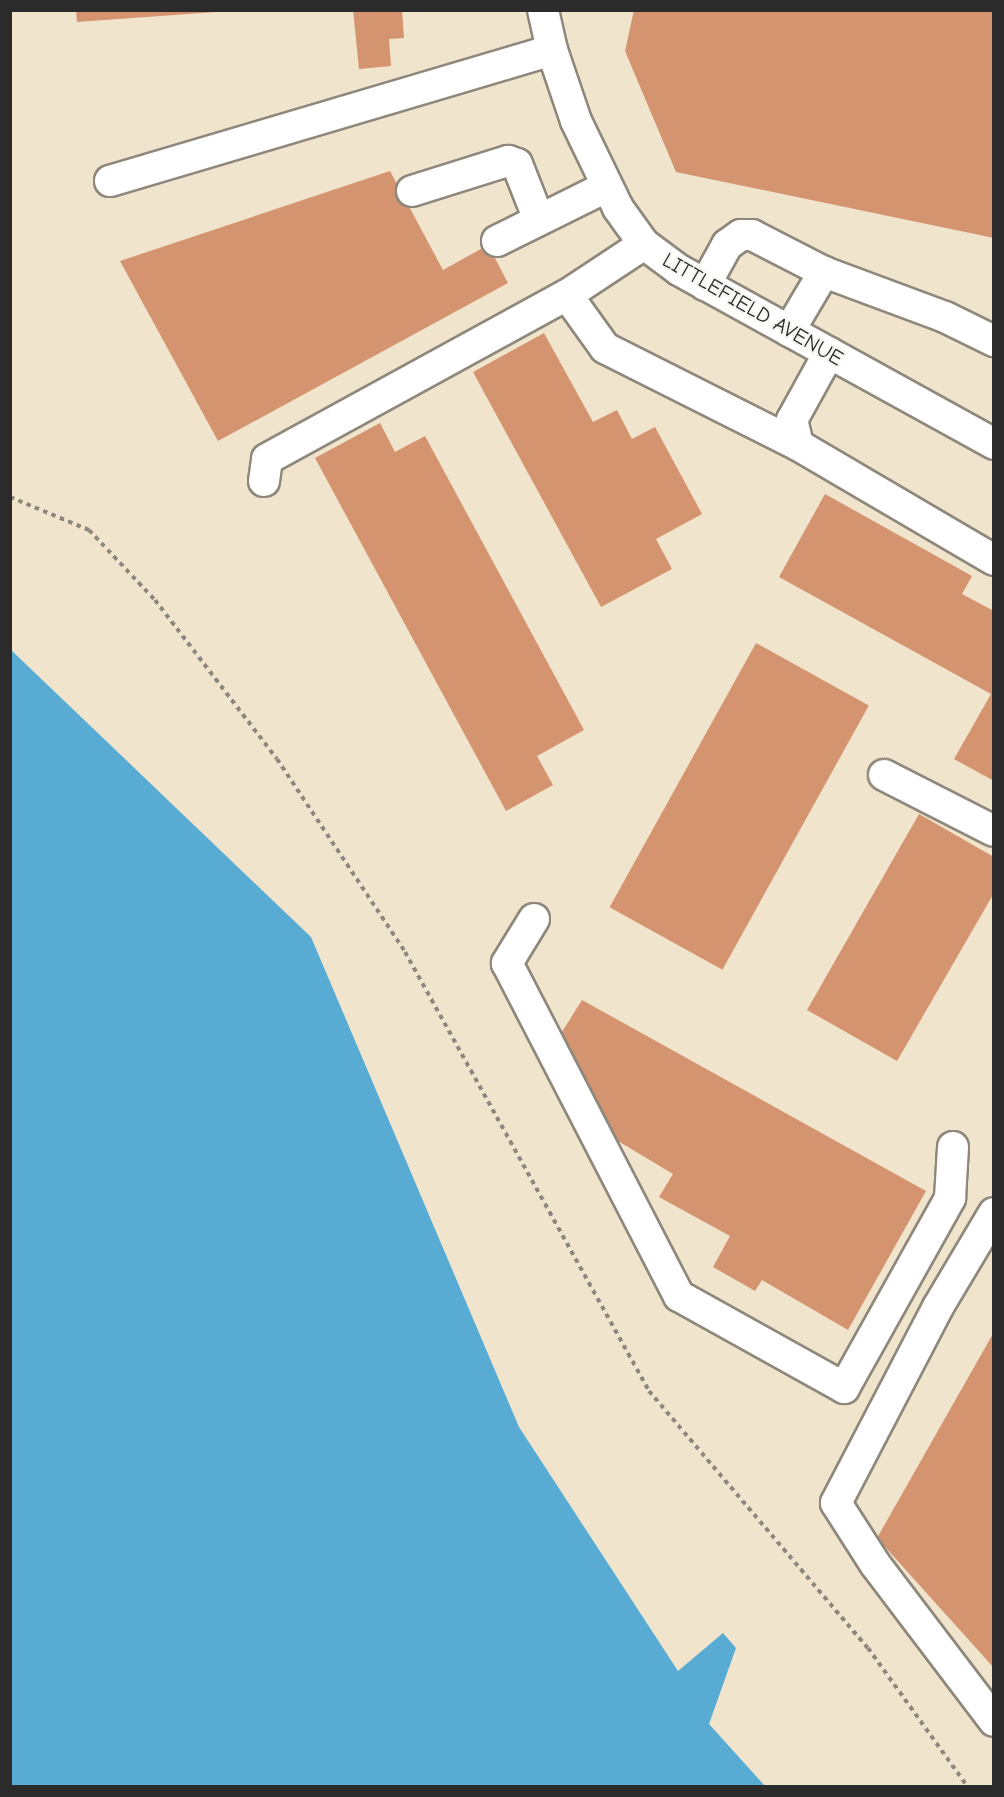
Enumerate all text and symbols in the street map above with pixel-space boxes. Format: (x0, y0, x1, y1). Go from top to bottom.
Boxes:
street label: LITTLEFIELD AVENUE (658, 247, 848, 371)

